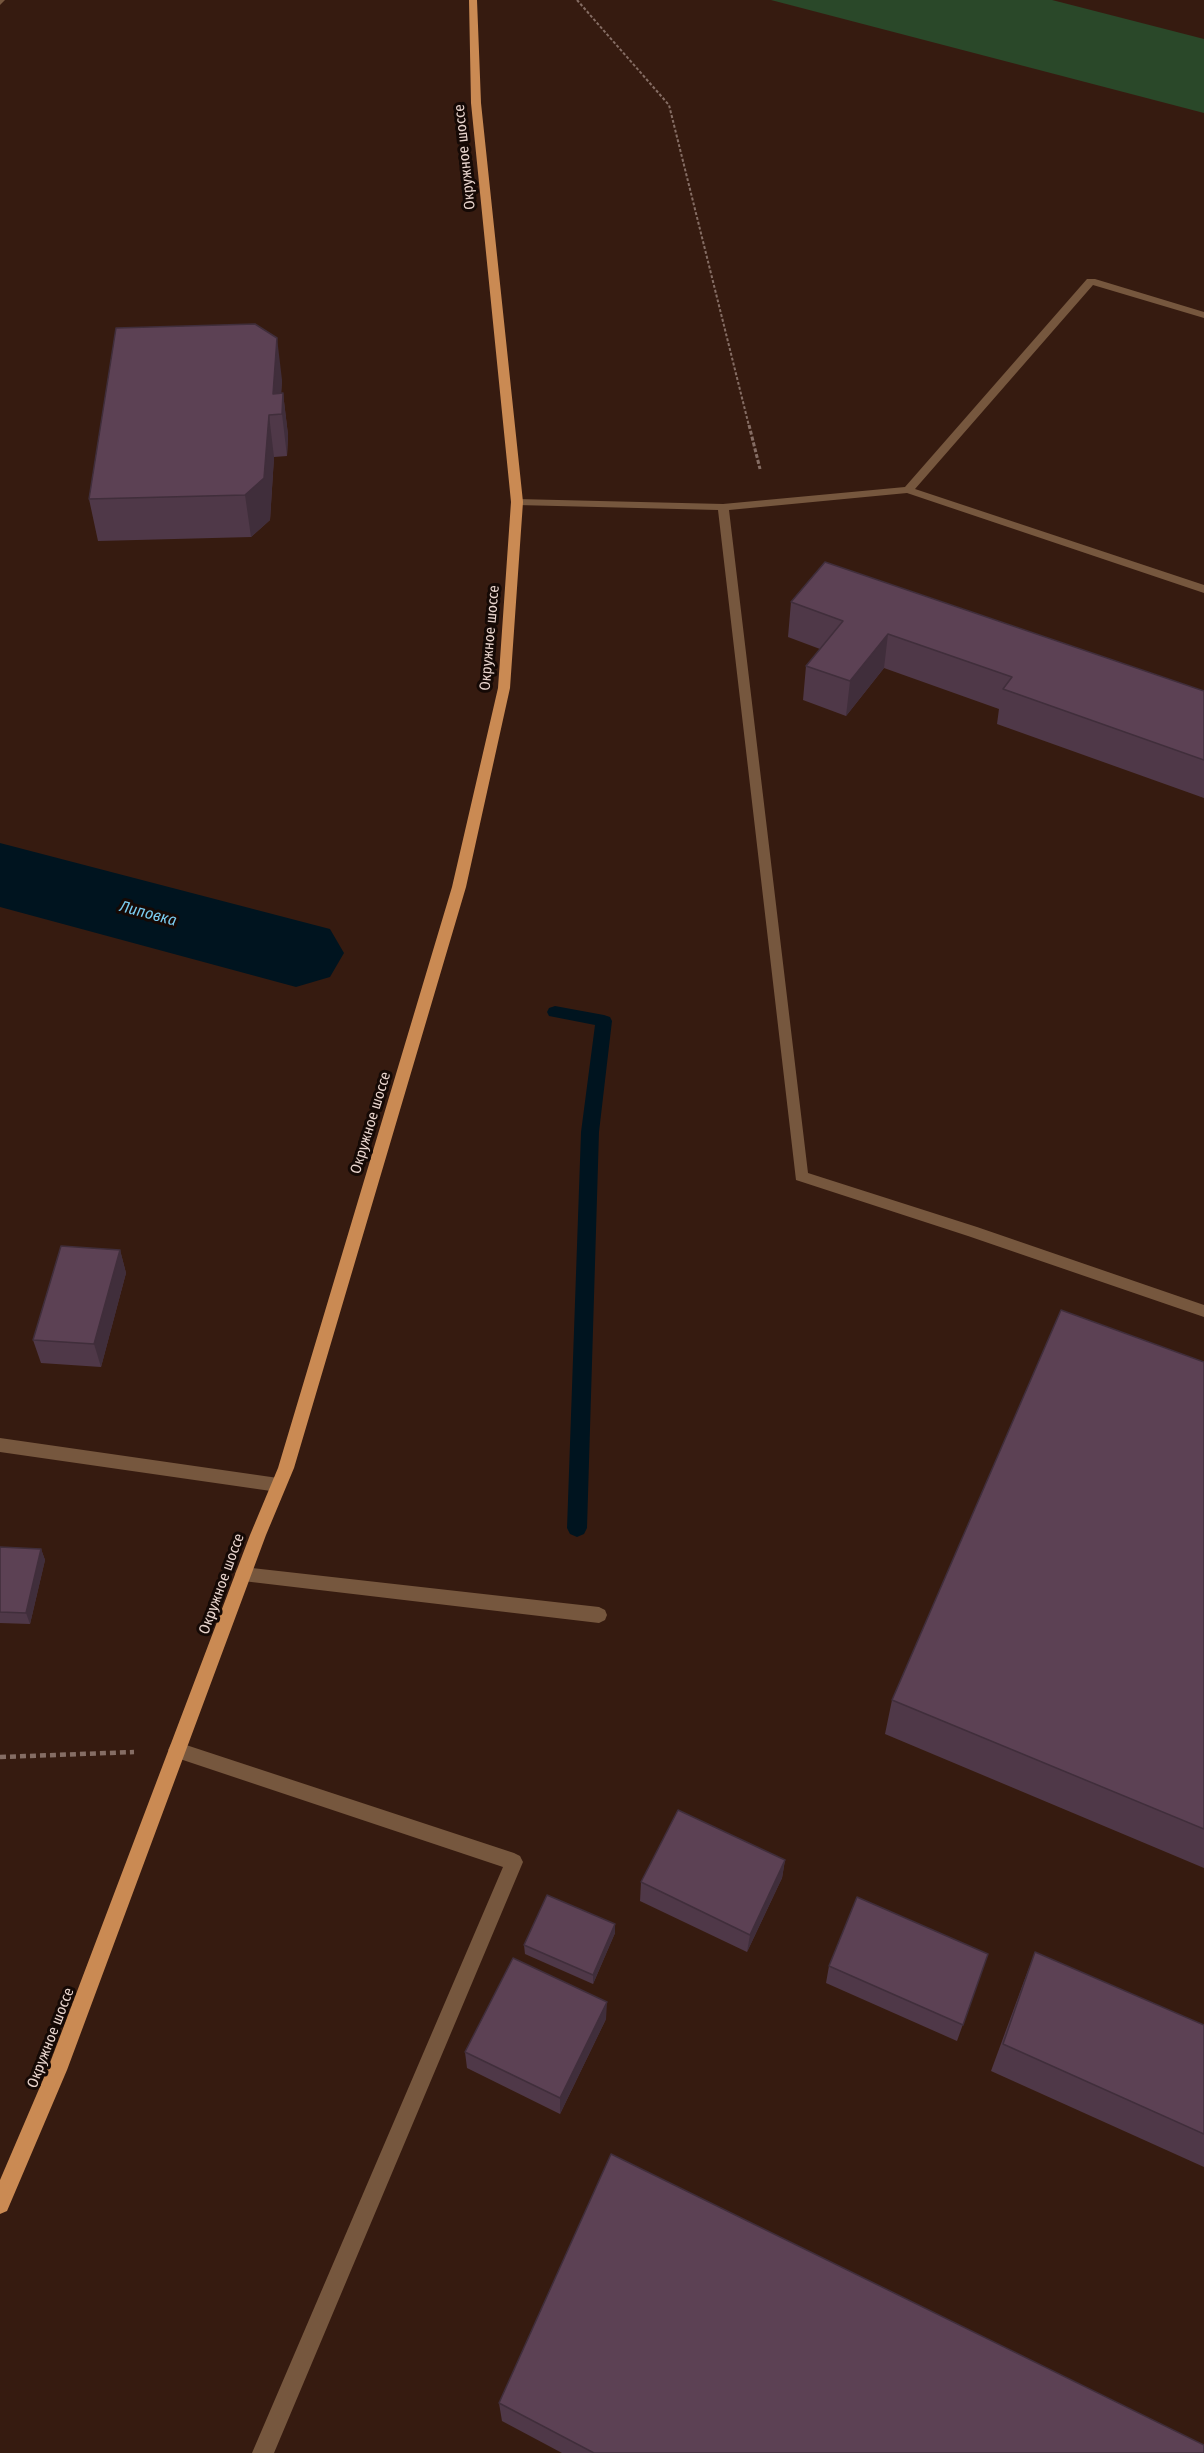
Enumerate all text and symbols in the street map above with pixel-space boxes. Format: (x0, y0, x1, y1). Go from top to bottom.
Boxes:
street label: Окружное шоссе (451, 103, 479, 211)
street label: Окружное шоссе (476, 585, 504, 691)
water label: Липовка (117, 897, 179, 931)
street label: Окружное шоссе (347, 1070, 395, 1176)
street label: Окружное шоссе (195, 1531, 249, 1637)
street label: Окружное шоссе (24, 1985, 78, 2091)

